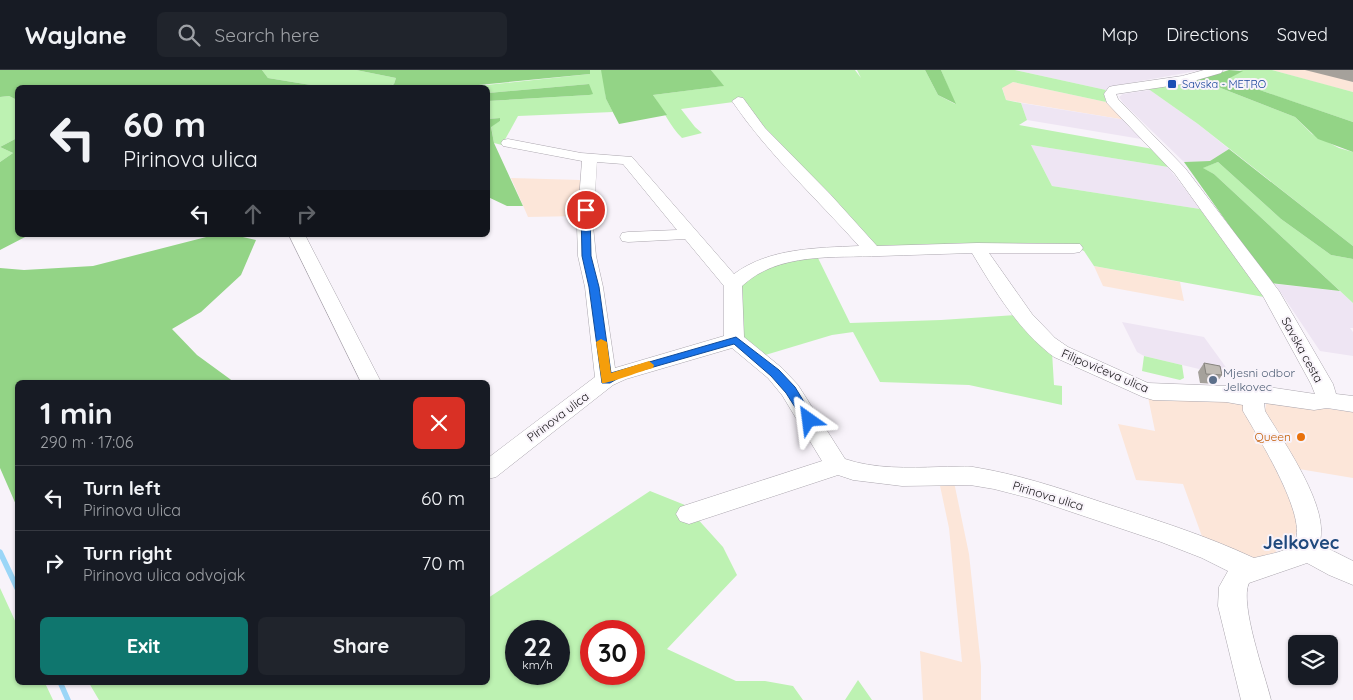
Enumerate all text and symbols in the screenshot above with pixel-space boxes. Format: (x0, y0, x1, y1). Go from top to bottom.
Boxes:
search box (157, 12, 507, 57)
text: Waylane (25, 20, 127, 50)
icon: search (175, 21, 203, 49)
text: Search here (215, 23, 319, 47)
text: Map (1101, 23, 1138, 46)
text: Directions (1166, 23, 1249, 46)
text: Saved (1277, 23, 1328, 46)
place label: Savska - METRO (1182, 77, 1266, 91)
marker: Savska - METRO (1166, 78, 1178, 90)
text: 60 m (123, 102, 206, 146)
icon: left (40, 105, 105, 170)
text: Pirinova ulica (123, 145, 258, 173)
pin (565, 189, 607, 231)
icon: arrive (572, 196, 600, 224)
icon: left (186, 200, 214, 228)
icon: ahead (239, 200, 267, 228)
icon: right (292, 200, 320, 228)
street label: Savska cesta (1278, 314, 1327, 385)
street label: Filipovićeva ulica (1059, 345, 1151, 396)
place label: Mjesni odbor Jelkovec (1223, 365, 1295, 394)
marker: Mjesni odbor Jelkovec (1207, 374, 1219, 386)
street label: Pirinova ulica (524, 388, 592, 445)
position arrow (782, 393, 834, 445)
text: 1 min (40, 394, 113, 432)
button: close (413, 397, 465, 449)
place label: Queen (1254, 429, 1291, 444)
marker: Queen (1295, 431, 1307, 443)
text: 290 m · 17:06 (40, 432, 133, 452)
text: Turn left (83, 476, 161, 500)
street label: Pirinova ulica (1011, 478, 1086, 513)
icon: left (40, 484, 68, 512)
text: 60 m (421, 486, 465, 510)
text: Pirinova ulica (83, 500, 181, 520)
district label: Jelkovec (1263, 531, 1339, 554)
text: Turn right (83, 541, 172, 565)
icon: right (40, 549, 68, 577)
text: 70 m (421, 551, 465, 575)
text: Pirinova ulica odvojak (83, 565, 245, 585)
button: Exit (40, 617, 248, 675)
button: Share (258, 617, 465, 675)
speed limit sign: 30 (580, 620, 645, 685)
text: 22 (523, 631, 552, 662)
map controls (1288, 635, 1338, 685)
button: layers (1288, 635, 1338, 685)
text: km/h (522, 657, 553, 672)

